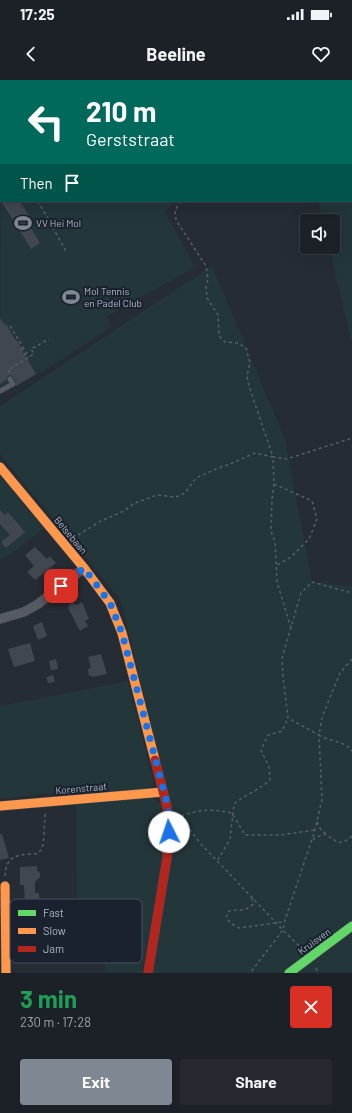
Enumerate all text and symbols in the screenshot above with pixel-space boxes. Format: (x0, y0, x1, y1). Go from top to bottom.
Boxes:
text: 17:25 (20, 5, 55, 23)
icon: back (20, 43, 42, 65)
text: Beeline (146, 43, 206, 65)
icon: heart (310, 43, 332, 65)
text: 210 m (86, 94, 156, 128)
icon: left (20, 96, 72, 148)
text: Gerststraat (86, 128, 175, 150)
icon: arrive (61, 172, 83, 194)
text: Then (20, 174, 53, 192)
sports icon: VV Hei Mol (13, 213, 33, 233)
map controls (300, 214, 340, 254)
button: sound (300, 214, 340, 254)
place label: VV Hei Mol (36, 217, 81, 229)
place label: Mol Tennis en Padel Club (84, 285, 142, 309)
sports icon: Mol Tennis en Padel Club (61, 287, 81, 307)
street label: Belsebaan (52, 514, 90, 556)
pin (44, 569, 78, 603)
icon: arrive (50, 575, 72, 597)
street label: Korenstraat (55, 780, 108, 796)
position arrow (148, 811, 190, 853)
legend (10, 899, 142, 963)
text: Fast (43, 906, 64, 919)
text: Slow (43, 924, 66, 937)
street label: Kruisven (295, 925, 333, 957)
text: Jam (43, 942, 64, 955)
text: 3 min (20, 984, 77, 1013)
button: close (290, 986, 332, 1028)
text: 230 m · 17:28 (20, 1014, 91, 1030)
button: Exit (20, 1059, 172, 1105)
button: Share (180, 1059, 332, 1105)

